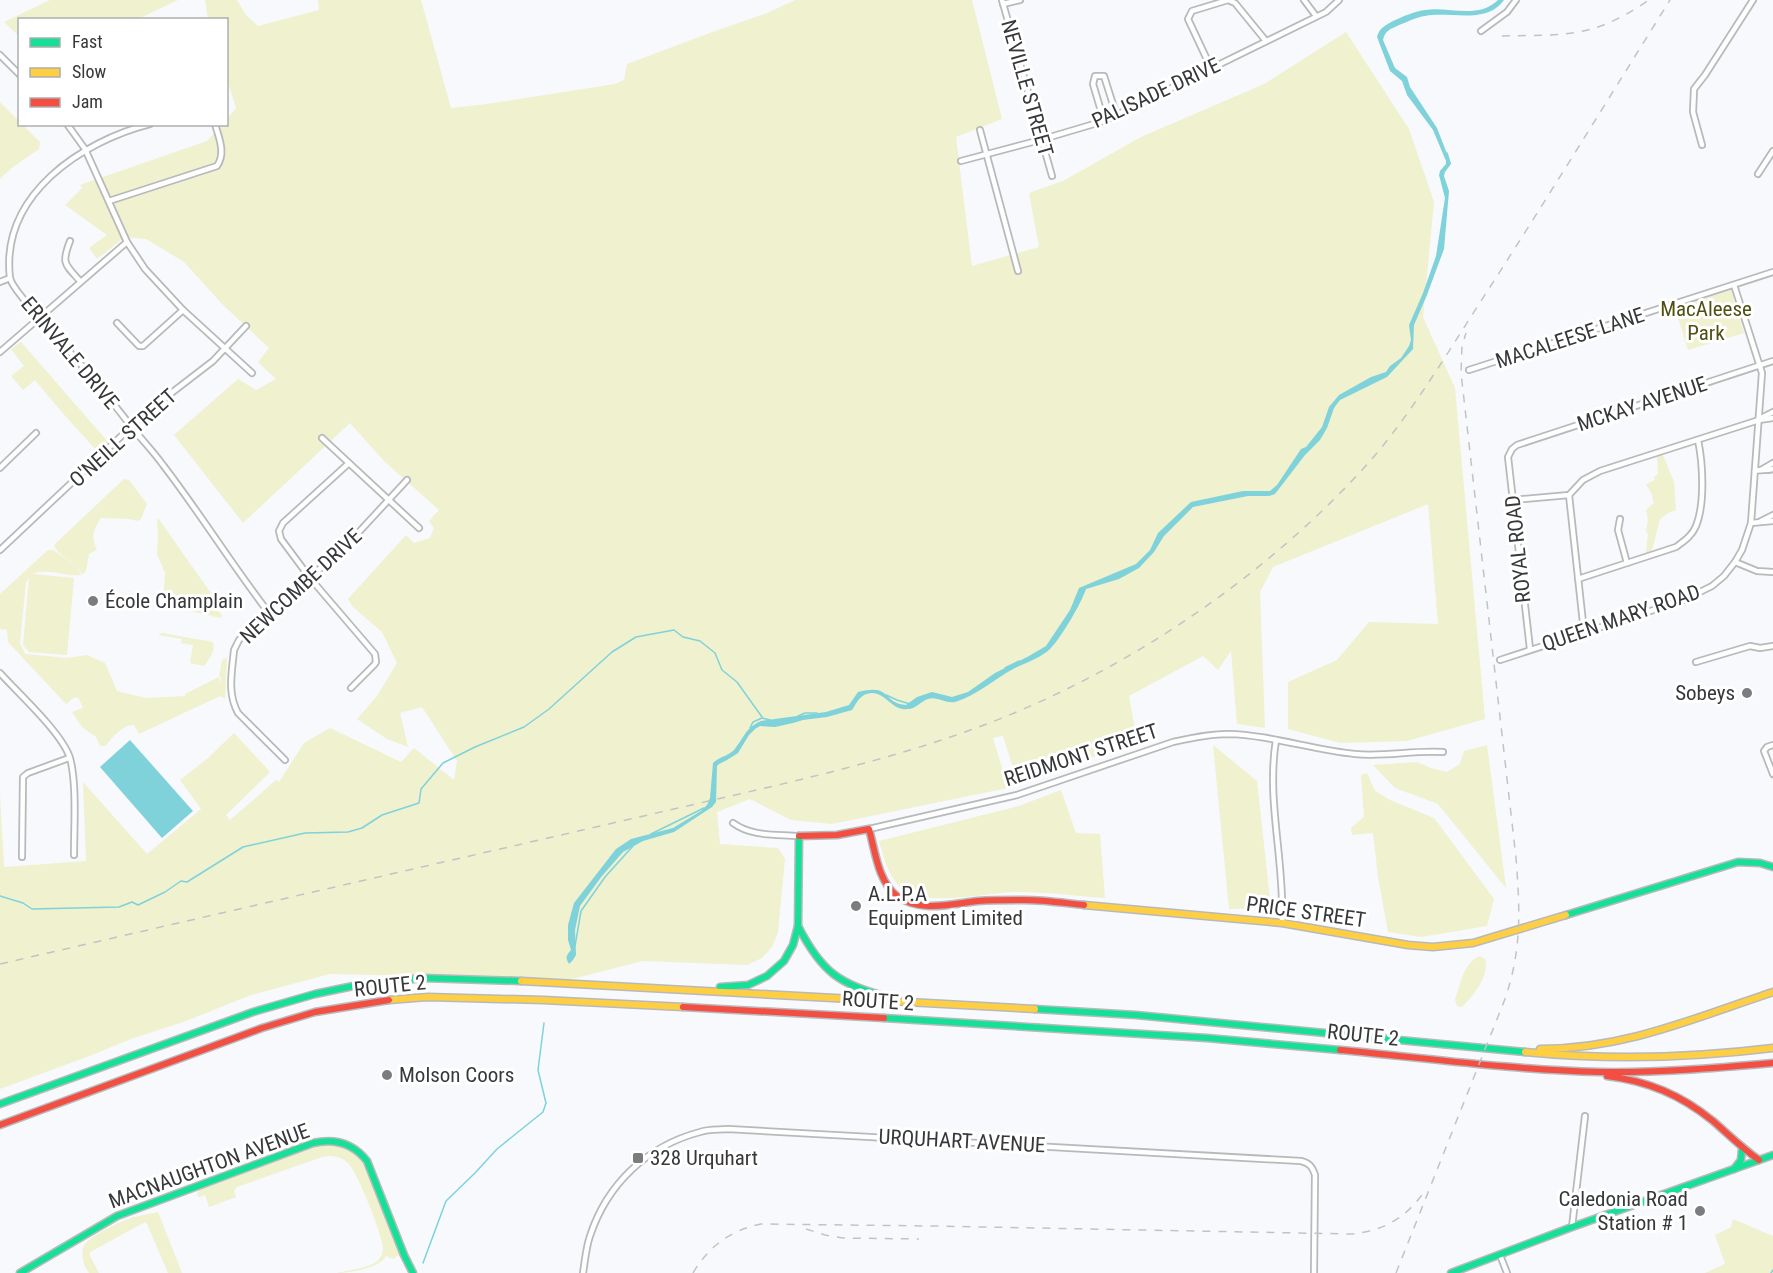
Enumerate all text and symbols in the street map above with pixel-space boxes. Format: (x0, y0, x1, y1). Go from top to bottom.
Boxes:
street label: NEVILLE STREET (996, 17, 1058, 159)
legend (18, 18, 228, 126)
text: Fast (72, 31, 103, 52)
street label: PALISADE DRIVE (1088, 53, 1224, 133)
text: Slow (72, 61, 107, 82)
text: Jam (72, 91, 103, 112)
street label: ERINVALE DRIVE (16, 292, 124, 414)
park label: MacAleese Park (1660, 297, 1752, 345)
street label: MACALEESE LANE (1493, 303, 1647, 373)
street label: MCKAY AVENUE (1574, 372, 1710, 436)
street label: O'NEILL STREET (65, 384, 181, 492)
street label: ROYAL ROAD (1500, 494, 1536, 604)
street label: NEWCOMBE DRIVE (235, 524, 367, 648)
street label: QUEEN MARY ROAD (1539, 580, 1703, 656)
place label: École Champlain (105, 589, 243, 613)
marker: École Champlain (86, 594, 100, 608)
place label: Sobeys (1675, 681, 1735, 705)
marker: Sobeys (1740, 686, 1754, 700)
street label: REIDMONT STREET (1001, 719, 1161, 791)
place label: A.L.P.A Equipment Limited (868, 882, 1023, 930)
street label: PRICE STREET (1245, 892, 1367, 932)
marker: A.L.P.A Equipment Limited (849, 899, 863, 913)
street label: ROUTE 2 (353, 970, 427, 1002)
street label: ROUTE 2 (841, 987, 915, 1015)
street label: ROUTE 2 (1326, 1019, 1400, 1051)
place label: Molson Coors (399, 1063, 514, 1087)
marker: Molson Coors (380, 1068, 394, 1082)
street label: MACNAUGHTON AVENUE (105, 1119, 313, 1213)
street label: URQUHART AVENUE (878, 1125, 1046, 1157)
place label: 328 Urquhart (650, 1146, 758, 1170)
marker: 328 Urquhart (631, 1151, 645, 1165)
place label: Caledonia Road Station # 1 (1558, 1187, 1688, 1235)
marker: Caledonia Road Station # 1 (1693, 1204, 1707, 1218)

